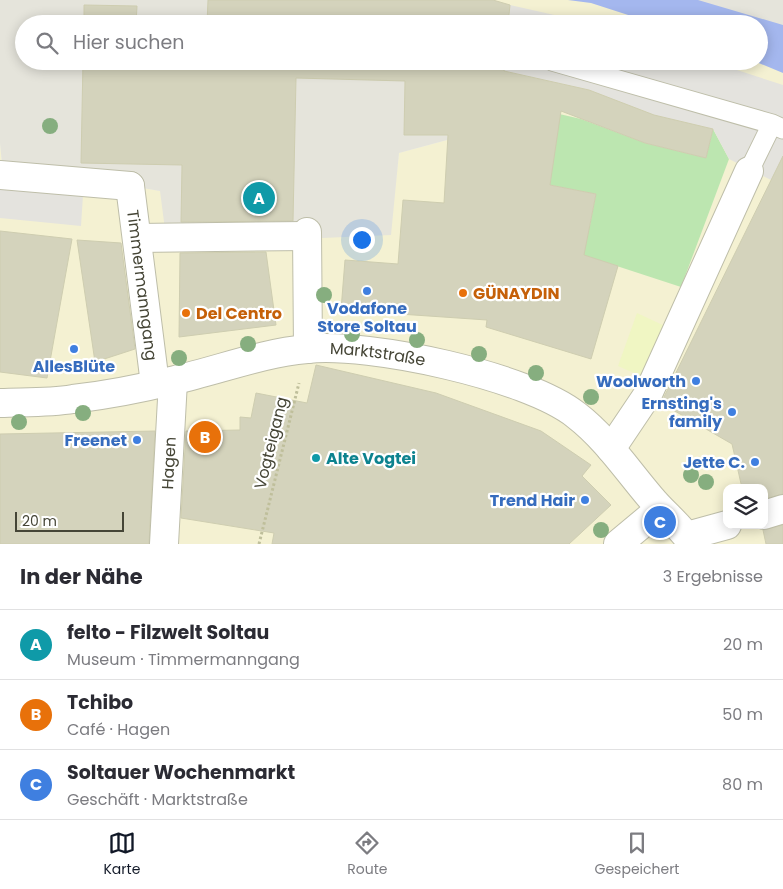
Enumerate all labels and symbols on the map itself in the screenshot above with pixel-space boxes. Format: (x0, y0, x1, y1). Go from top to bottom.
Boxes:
pin: A (243, 179, 275, 217)
street label: Timmermanngang (122, 208, 163, 362)
your location (349, 227, 375, 253)
place label: GÜNAYDIN (473, 282, 559, 305)
marker: Vodafone Store Soltau (361, 285, 373, 297)
marker: GÜNAYDIN (457, 287, 469, 299)
place label: Vodafone Store Soltau (317, 297, 417, 338)
place label: Del Centro (196, 302, 282, 325)
marker: Del Centro (180, 307, 192, 319)
street label: Marktstraße (329, 337, 428, 371)
marker: AllesBlüte (68, 343, 80, 355)
place label: AllesBlüte (33, 355, 115, 378)
place label: Woolworth (596, 370, 686, 393)
marker: Woolworth (690, 375, 702, 387)
place label: Ernsting's family (641, 392, 723, 433)
street label: Vogteigang (248, 394, 294, 492)
marker: Ernsting's family (726, 406, 738, 418)
pin: B (189, 418, 221, 456)
place label: Freenet (65, 429, 127, 452)
marker: Freenet (131, 434, 143, 446)
street label: Hagen (156, 436, 181, 490)
place label: Alte Vogtei (326, 447, 416, 470)
place label: Jette C. (683, 451, 745, 474)
marker: Alte Vogtei (310, 452, 322, 464)
marker: Jette C. (749, 456, 761, 468)
place label: Trend Hair (490, 489, 575, 512)
marker: Trend Hair (579, 494, 591, 506)
pin: C (644, 503, 676, 541)
scale bar (15, 509, 124, 532)

